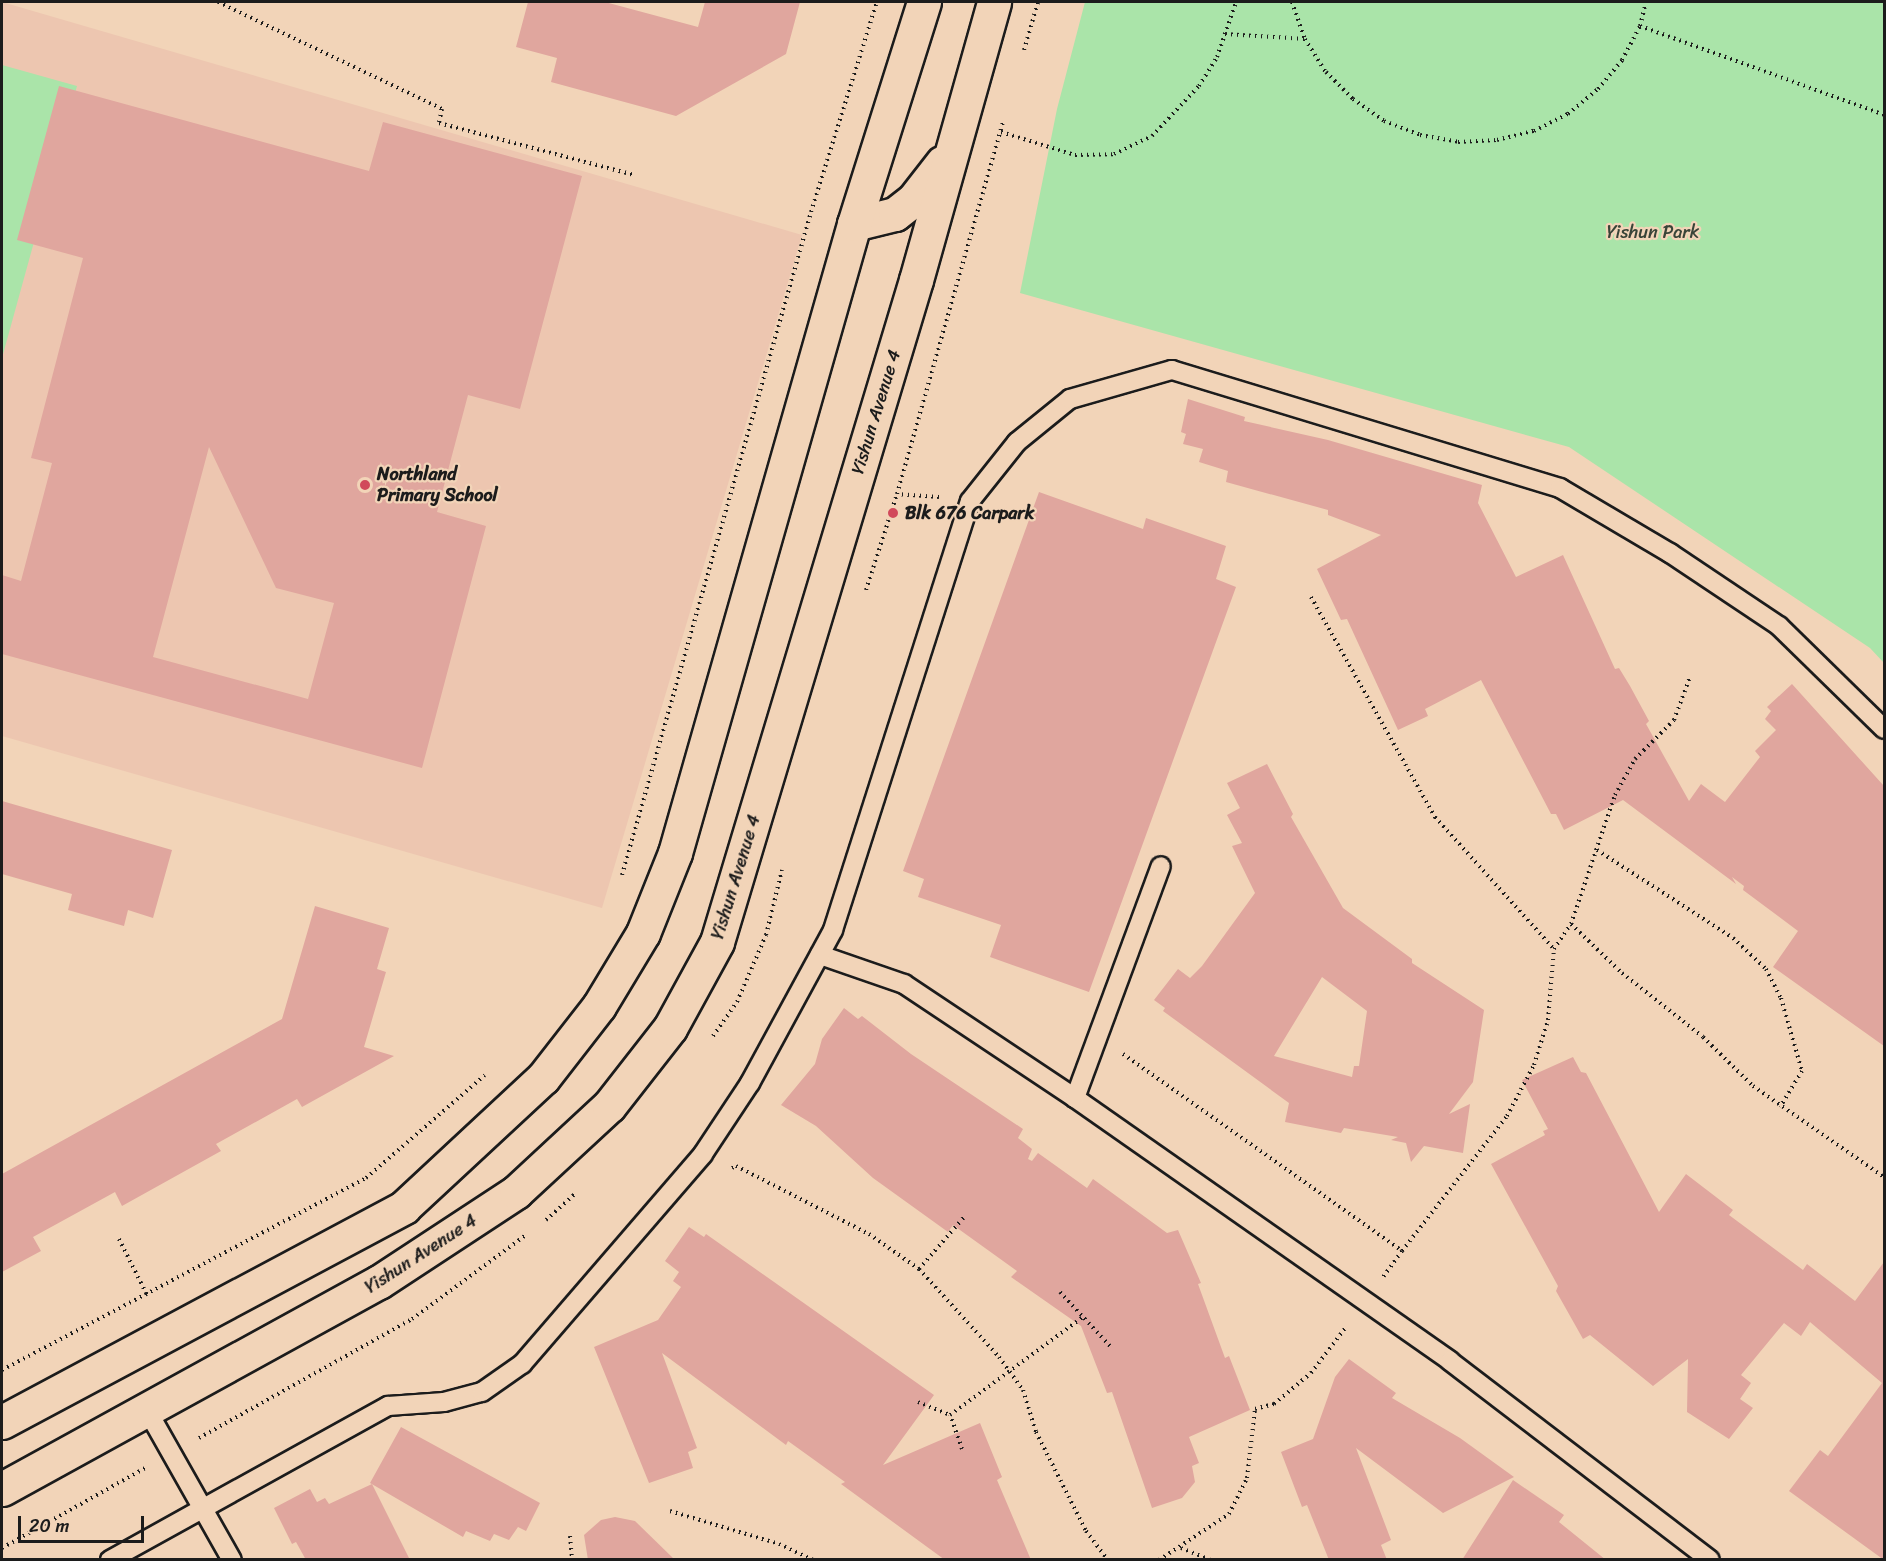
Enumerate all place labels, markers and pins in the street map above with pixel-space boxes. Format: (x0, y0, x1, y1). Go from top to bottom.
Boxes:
place label: Northland Primary School (377, 464, 498, 506)
marker: Northland Primary School (358, 478, 372, 492)
place label: Blk 676 Carpark (905, 502, 1034, 524)
marker: Blk 676 Carpark (886, 506, 900, 520)

